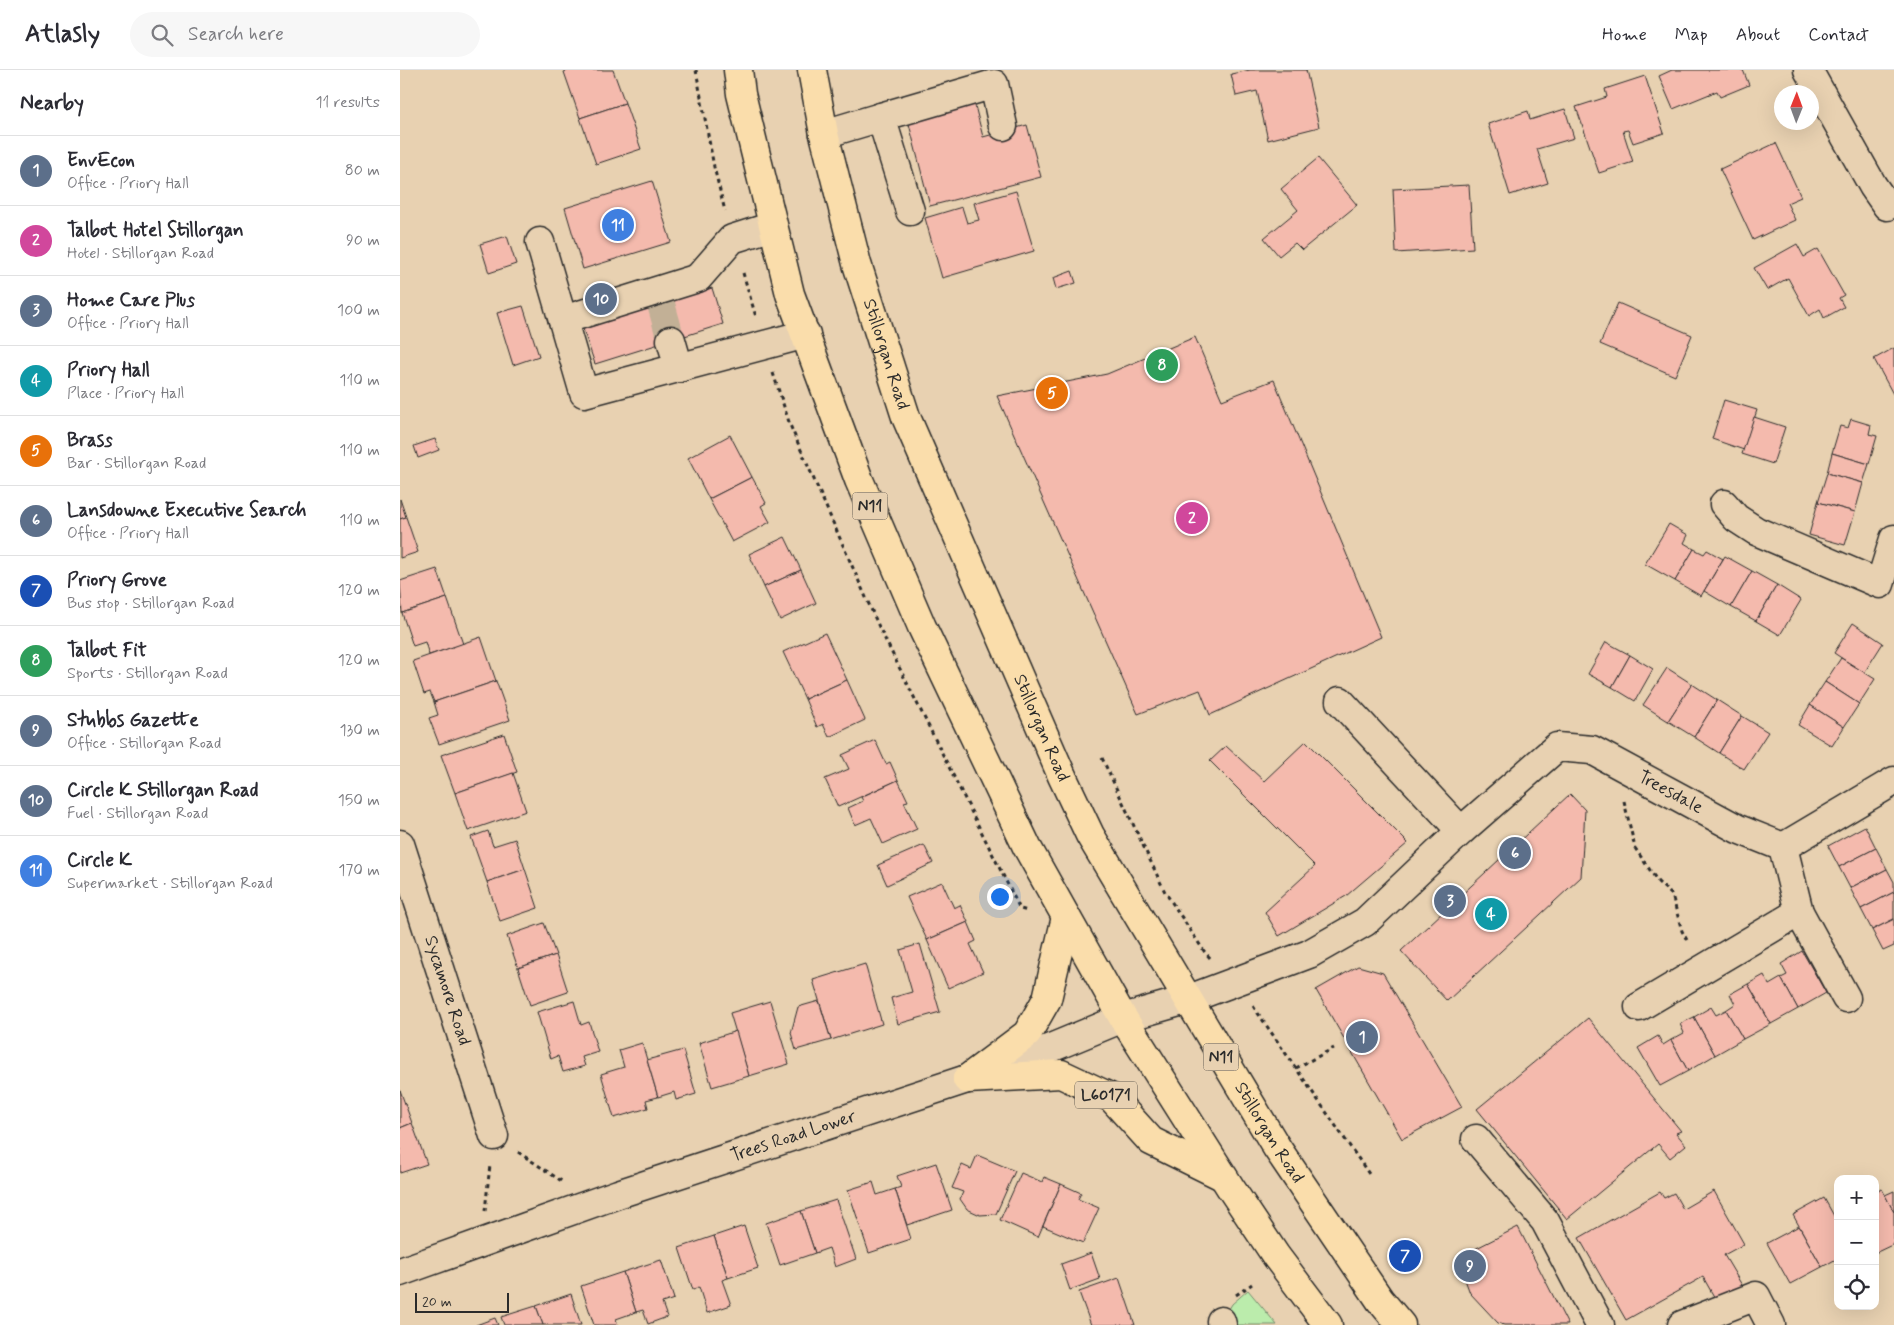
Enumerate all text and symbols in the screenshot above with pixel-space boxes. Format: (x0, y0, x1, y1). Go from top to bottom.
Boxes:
search box (130, 12, 480, 57)
text: Atlasly (25, 19, 100, 50)
icon: search (148, 21, 176, 49)
text: Search here (188, 22, 284, 47)
text: Home (1602, 23, 1647, 47)
text: Map (1675, 23, 1708, 47)
text: About (1736, 23, 1780, 47)
text: Contact (1808, 23, 1869, 47)
north arrow (1774, 85, 1819, 130)
text: Nearby (20, 89, 84, 117)
text: 11 results (315, 92, 380, 113)
text: EnvEcon (67, 148, 135, 173)
text: 1 (32, 160, 40, 181)
text: 80 m (345, 160, 380, 181)
text: Office · Priory Hall (67, 173, 189, 194)
pin: 11 (602, 206, 634, 244)
text: Talbot Hotel Stillorgan (67, 218, 244, 243)
text: 2 (32, 230, 40, 251)
text: 90 m (346, 230, 380, 251)
text: Hotel · Stillorgan Road (67, 243, 214, 264)
pin: 10 (585, 280, 617, 318)
text: Home Care Plus (67, 288, 195, 313)
street label: Stillorgan Road (857, 296, 915, 413)
text: 3 (32, 300, 40, 321)
text: 100 m (337, 300, 380, 321)
text: Office · Priory Hall (67, 313, 189, 334)
pin: 8 (1146, 346, 1178, 384)
text: Priory Hall (67, 358, 150, 383)
text: 4 (31, 370, 41, 391)
text: 110 m (339, 370, 380, 391)
pin: 5 (1036, 374, 1068, 412)
text: Place · Priory Hall (67, 383, 184, 404)
text: Brass (67, 428, 113, 453)
text: 5 (31, 440, 41, 461)
text: 110 m (339, 440, 380, 461)
text: Bar · Stillorgan Road (67, 453, 206, 474)
road number: N11 (852, 492, 888, 520)
text: Lansdowne Executive Search (67, 498, 306, 523)
pin: 2 (1176, 499, 1208, 537)
text: 6 (32, 510, 40, 531)
text: 110 m (339, 510, 380, 531)
text: Office · Priory Hall (67, 523, 189, 544)
text: Priory Grove (67, 568, 167, 593)
text: 7 (31, 580, 41, 601)
text: 120 m (338, 580, 380, 601)
text: Bus stop · Stillorgan Road (67, 593, 234, 614)
text: Talbot Fit (67, 638, 147, 663)
text: 8 (31, 650, 41, 671)
text: 120 m (338, 650, 380, 671)
text: Sports · Stillorgan Road (67, 663, 228, 684)
street label: Stillorgan Road (1007, 671, 1075, 786)
text: Stubbs Gazette (67, 708, 199, 733)
text: 9 (32, 720, 40, 741)
text: 130 m (339, 720, 380, 741)
text: Office · Stillorgan Road (67, 733, 221, 754)
street label: Treesdale (1634, 765, 1707, 820)
text: Circle K Stillorgan Road (67, 778, 258, 803)
text: 10 (28, 790, 44, 811)
text: 150 m (338, 790, 380, 811)
text: Fuel · Stillorgan Road (67, 803, 208, 824)
pin: 6 (1499, 834, 1531, 872)
text: Circle K (67, 848, 132, 873)
text: 11 (29, 860, 43, 881)
text: 170 m (338, 860, 380, 881)
text: Supermarket · Stillorgan Road (67, 873, 273, 894)
pin: 3 (1434, 882, 1466, 920)
your location (987, 884, 1013, 910)
pin: 4 (1475, 895, 1507, 933)
street label: Sycamore Road (418, 933, 476, 1049)
pin: 1 (1346, 1018, 1378, 1056)
road number: N11 (1204, 1044, 1238, 1070)
street label: Stillorgan Road (1228, 1078, 1310, 1188)
road number: L60171 (1075, 1082, 1137, 1108)
street label: Trees Road Lower (727, 1104, 859, 1168)
map controls (1834, 1175, 1879, 1310)
button: + (1834, 1175, 1879, 1220)
button: − (1834, 1220, 1879, 1265)
pin: 7 (1389, 1237, 1421, 1275)
pin: 9 (1454, 1247, 1486, 1285)
button: locate (1834, 1265, 1879, 1310)
scale bar (415, 1290, 509, 1313)
text: 20 m (422, 1293, 452, 1311)

